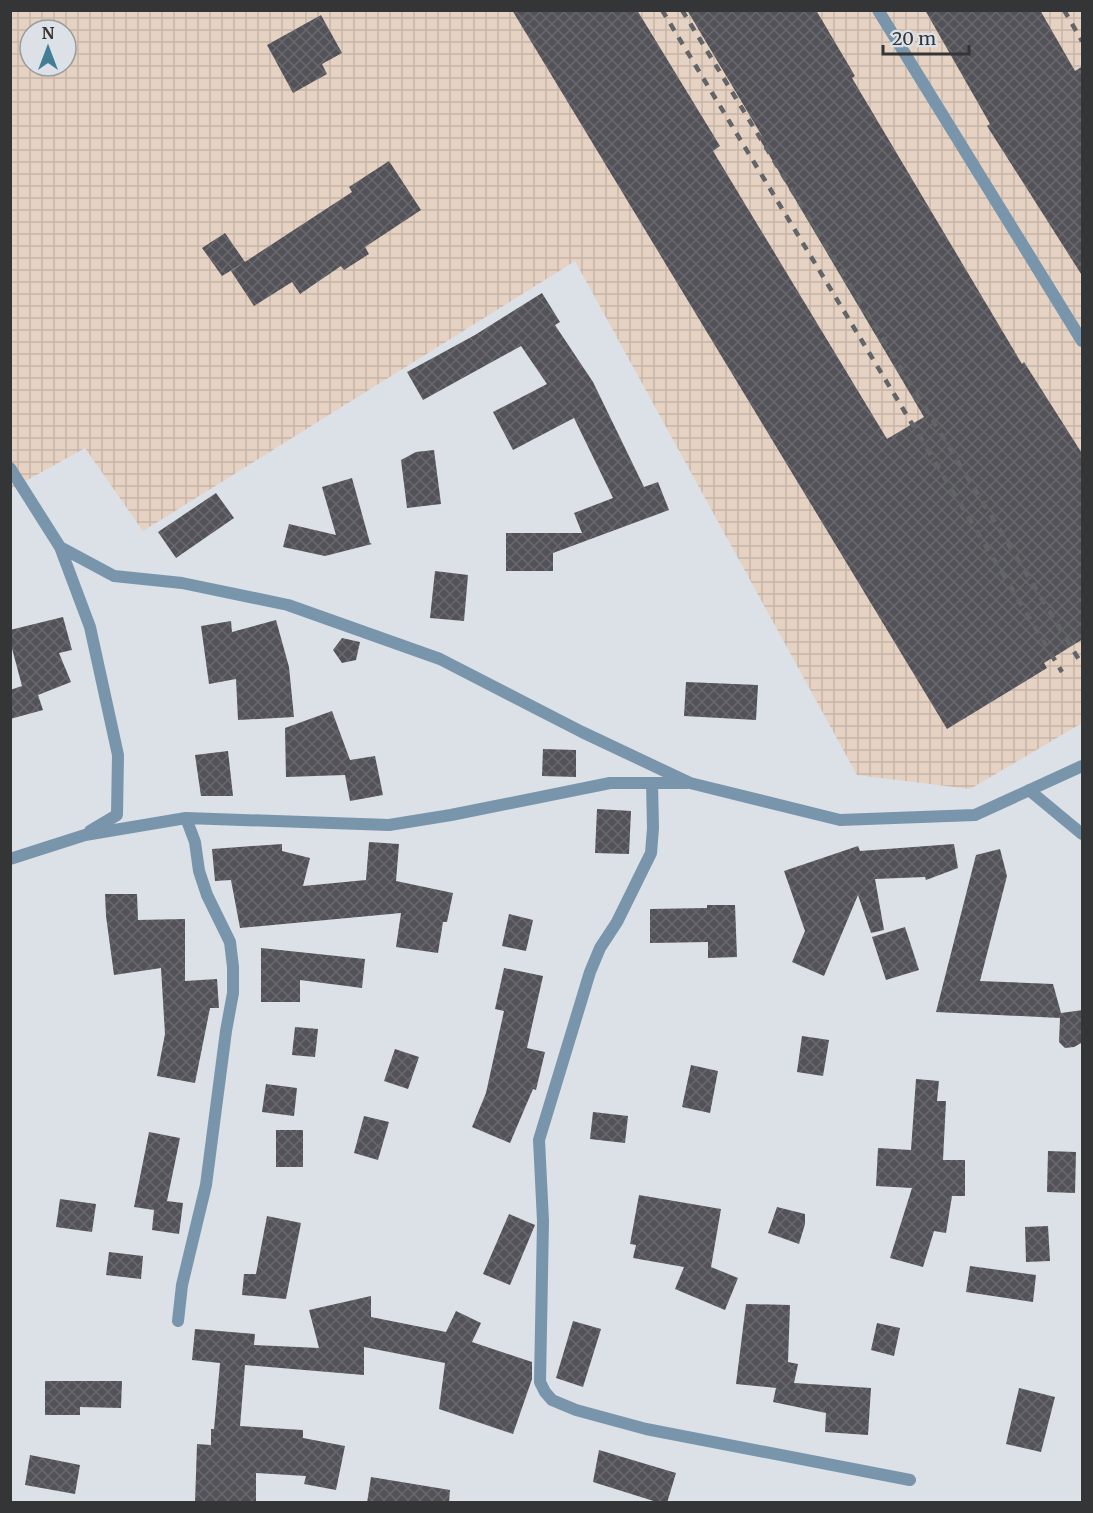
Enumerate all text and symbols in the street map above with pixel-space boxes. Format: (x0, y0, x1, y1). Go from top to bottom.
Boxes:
north arrow (18, 18, 78, 78)
scale bar (883, 18, 968, 56)
text: N (42, 23, 55, 43)
text: 20 m (892, 27, 936, 50)

